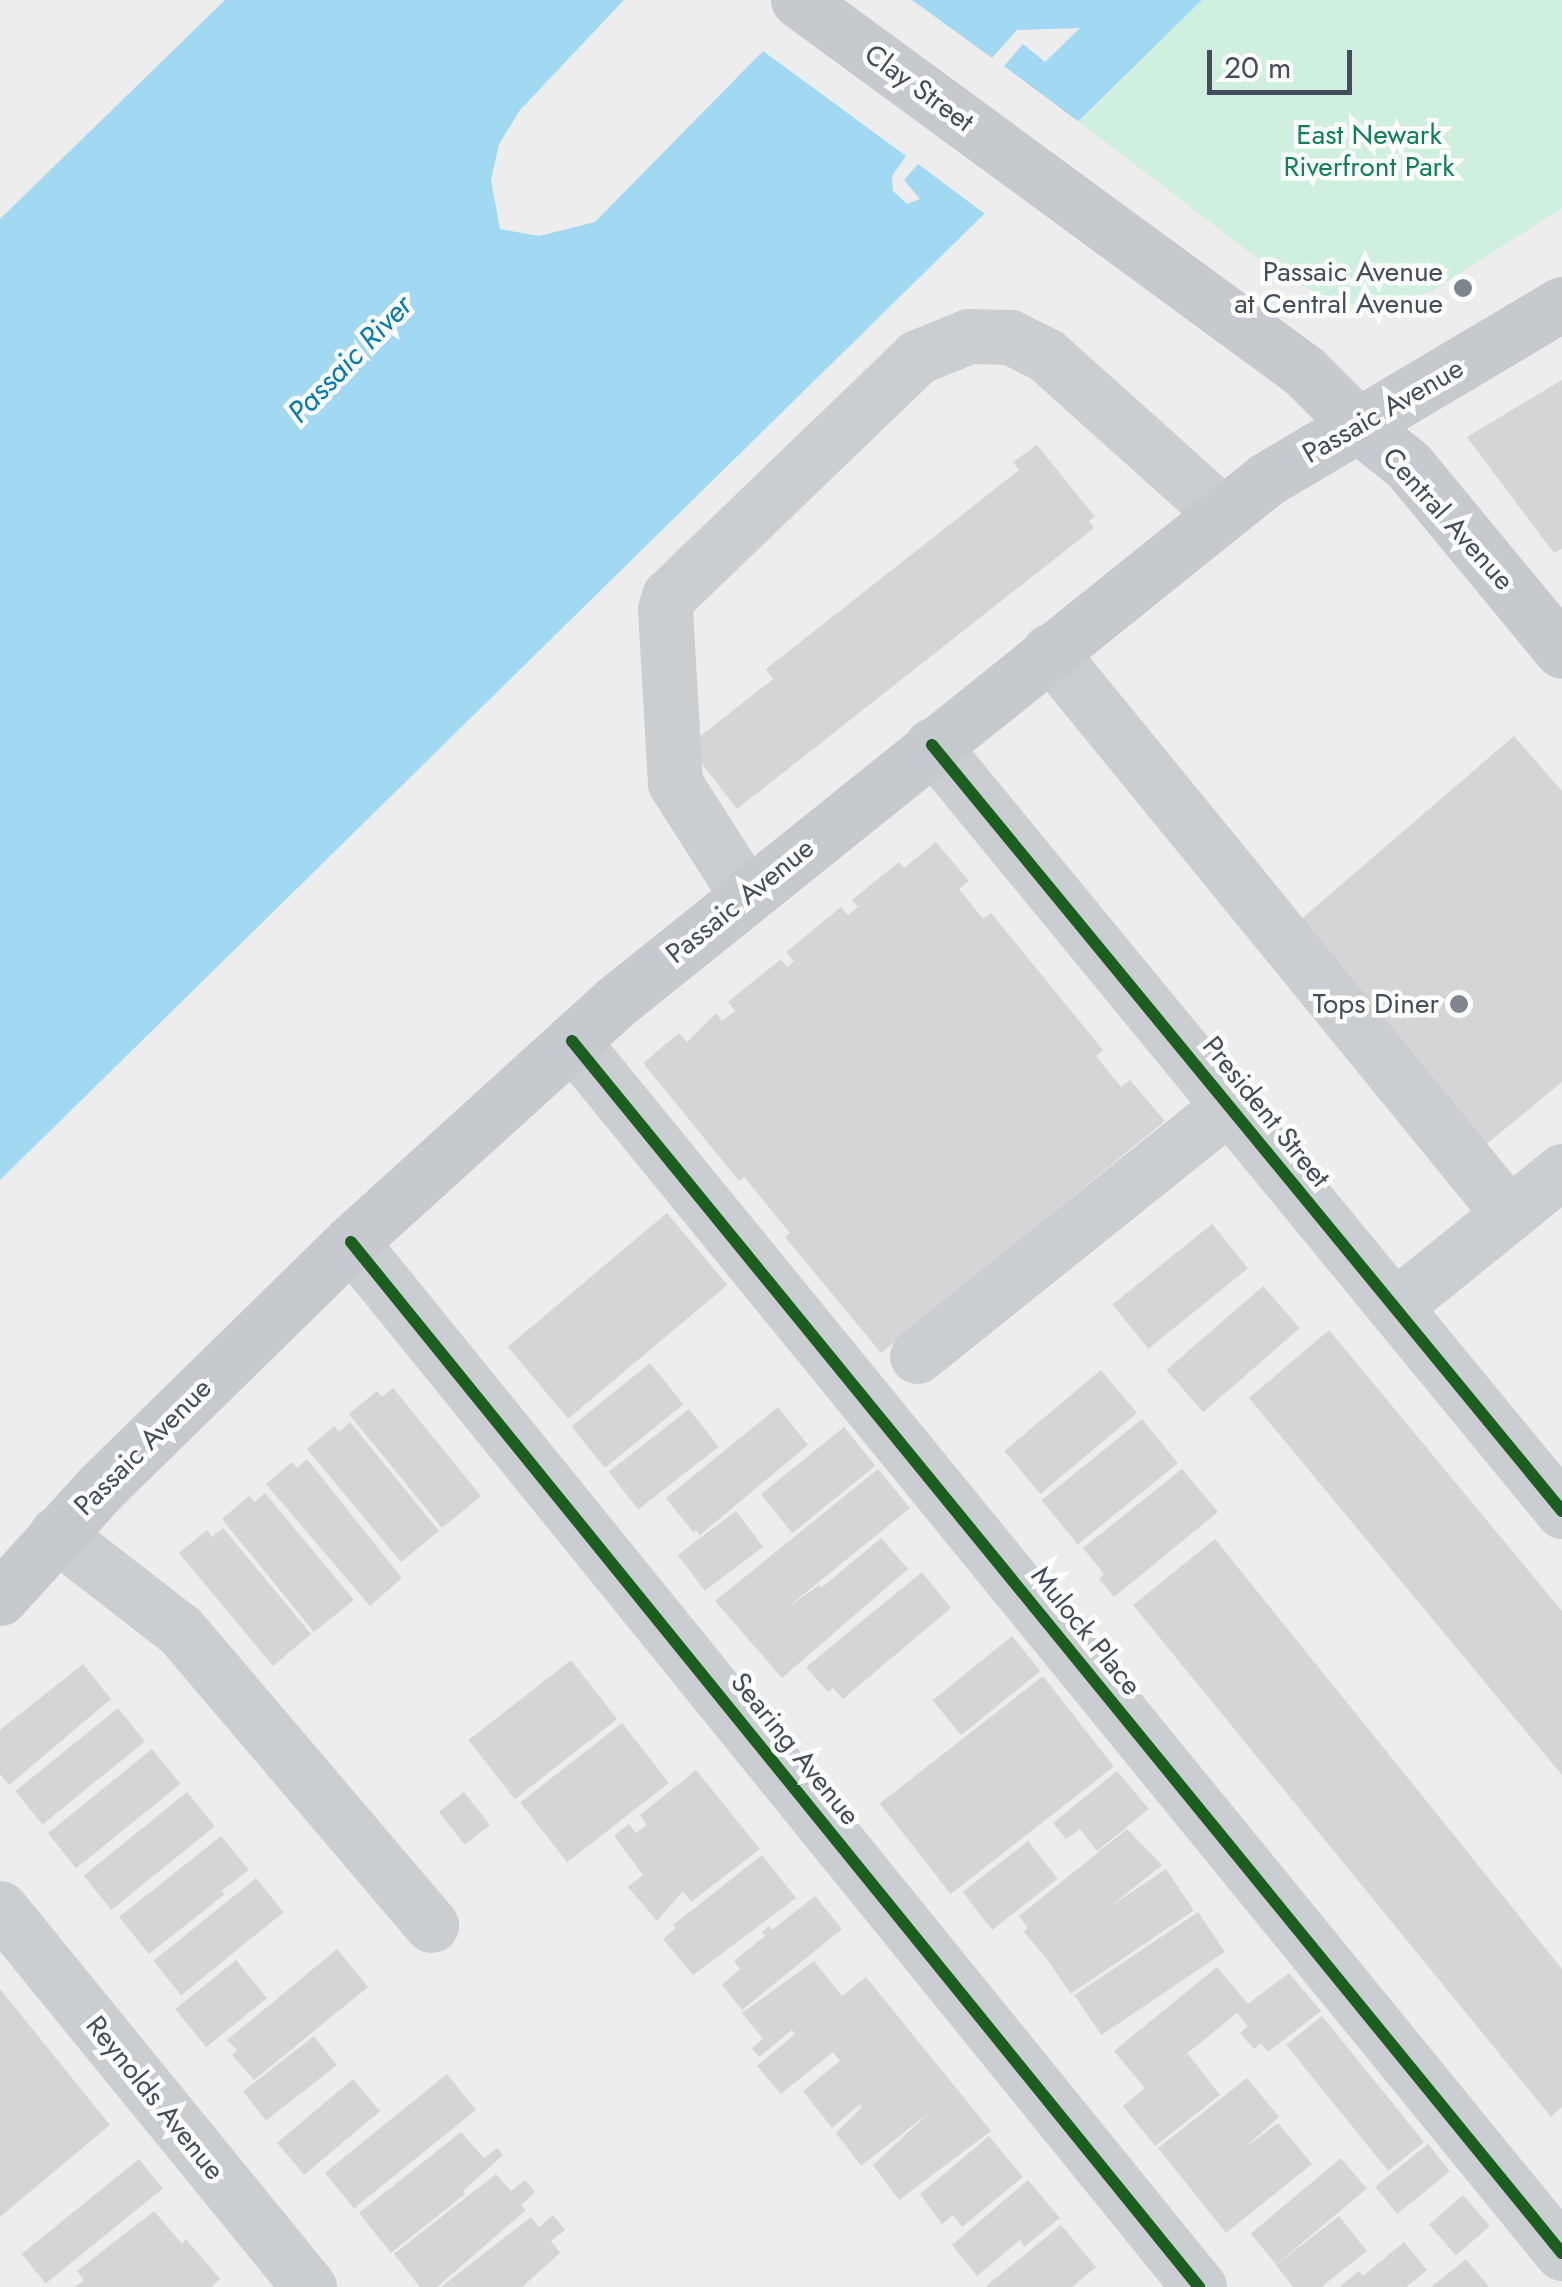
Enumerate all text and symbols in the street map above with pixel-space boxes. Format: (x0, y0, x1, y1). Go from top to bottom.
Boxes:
scale bar (1212, 30, 1357, 92)
street label: Clay Street (858, 37, 980, 139)
text: 20 m (1224, 46, 1291, 89)
park label: East Newark Riverfront Park (1283, 118, 1455, 184)
place label: Passaic Avenue at Central Avenue (1234, 255, 1443, 321)
marker: Passaic Avenue at Central Avenue (1452, 277, 1474, 299)
water label: Passaic River (280, 288, 420, 430)
street label: Passaic Avenue (1297, 351, 1469, 471)
street label: Central Avenue (1375, 441, 1521, 597)
street label: Passaic Avenue (659, 831, 821, 971)
place label: Tops Diner (1313, 987, 1439, 1021)
marker: Tops Diner (1448, 993, 1470, 1015)
street label: President Street (1195, 1030, 1337, 1194)
street label: Passaic Avenue (67, 1371, 219, 1523)
street label: Mulock Place (1024, 1560, 1148, 1702)
street label: Searing Avenue (723, 1666, 867, 1832)
street label: Reynolds Avenue (79, 2009, 231, 2187)

